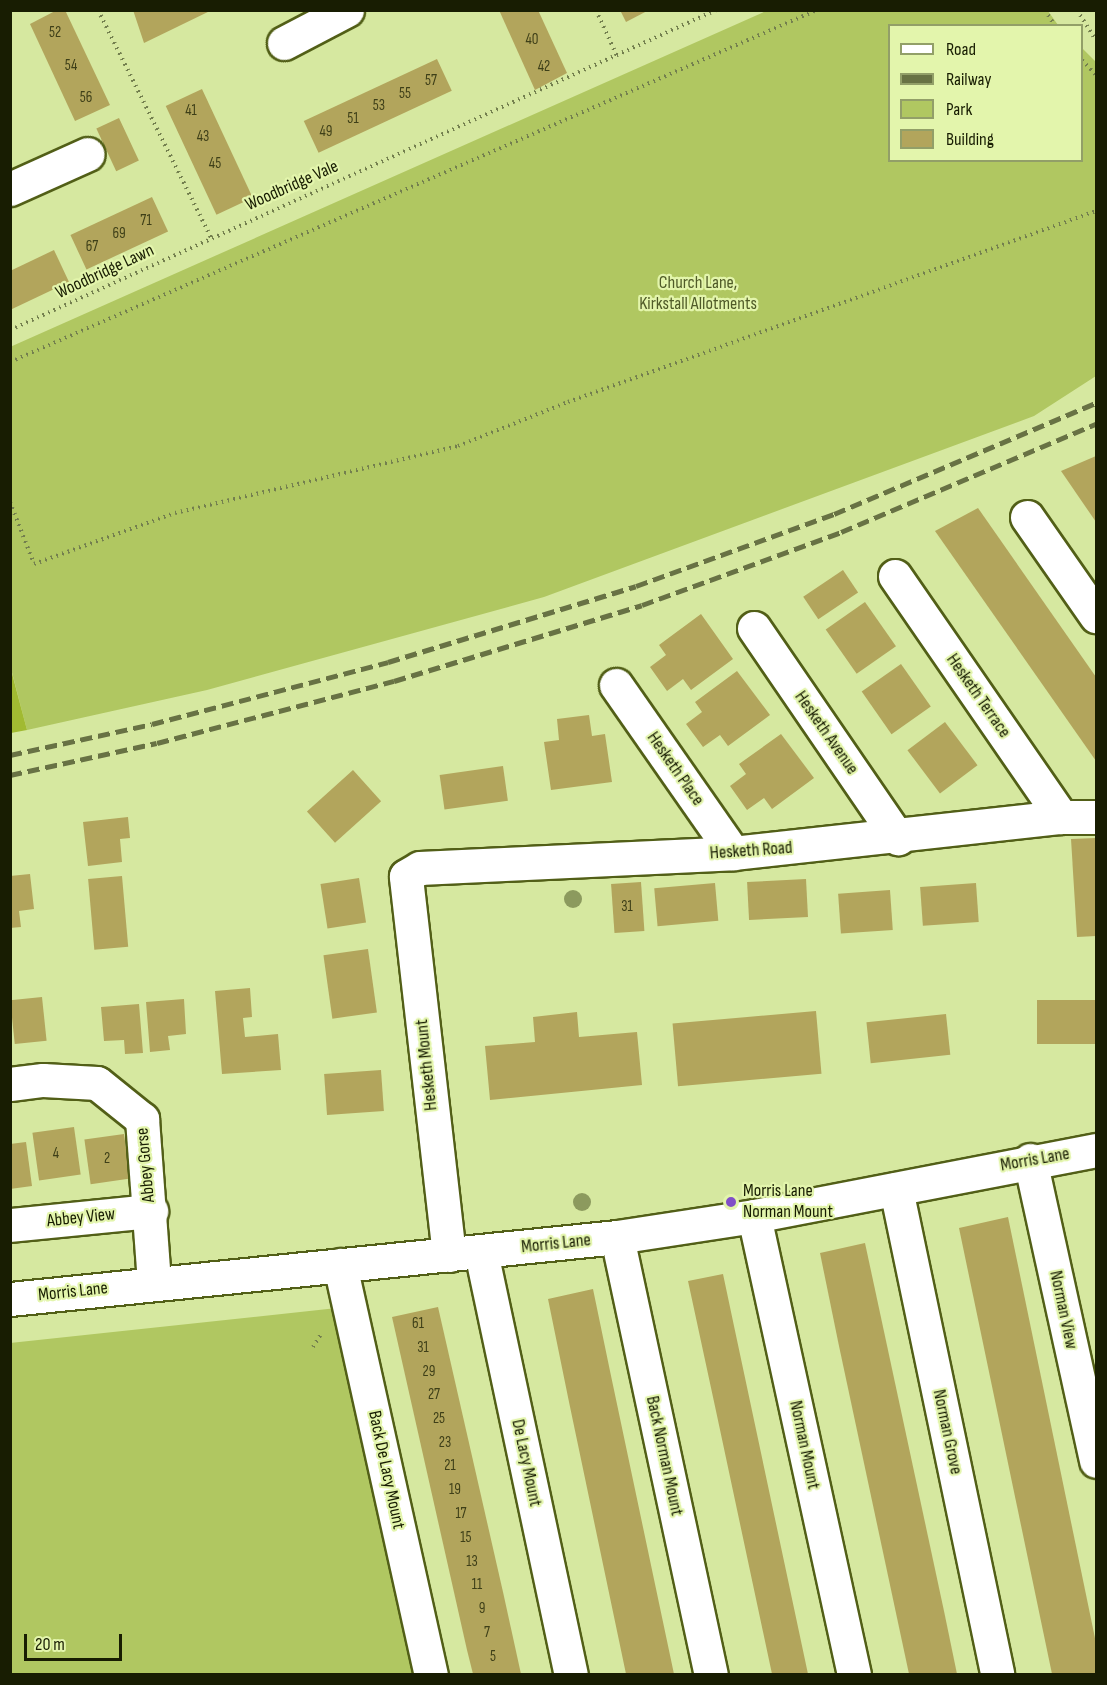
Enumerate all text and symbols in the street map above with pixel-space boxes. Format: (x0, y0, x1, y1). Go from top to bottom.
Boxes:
house number: 52 (49, 24, 61, 42)
legend (888, 24, 1083, 162)
house number: 40 (526, 31, 538, 49)
text: Road (946, 39, 976, 60)
house number: 54 (65, 57, 77, 75)
house number: 42 (538, 58, 550, 76)
text: Railway (946, 69, 991, 90)
house number: 57 (425, 72, 437, 90)
house number: 55 (399, 85, 411, 103)
house number: 56 (80, 89, 92, 107)
house number: 53 (373, 97, 385, 115)
text: Park (946, 99, 972, 120)
house number: 41 (185, 102, 197, 120)
house number: 51 (347, 110, 359, 128)
house number: 49 (320, 123, 332, 141)
house number: 43 (197, 128, 209, 146)
text: Building (946, 129, 994, 150)
house number: 45 (209, 155, 221, 173)
street label: Woodbridge Vale (242, 156, 342, 216)
house number: 71 (140, 212, 152, 230)
house number: 69 (112, 225, 126, 243)
house number: 67 (86, 238, 98, 256)
street label: Woodbridge Lawn (52, 240, 158, 304)
park label: Church Lane, Kirkstall Allotments (639, 273, 757, 316)
street label: Hesketh Terrace (941, 650, 1015, 742)
street label: Hesketh Avenue (789, 687, 863, 779)
street label: Hesketh Place (642, 728, 708, 810)
street label: Hesketh Road (709, 837, 793, 865)
house number: 31 (621, 898, 633, 916)
street label: Hesketh Mount (411, 1018, 443, 1112)
street label: Abbey Gorse (132, 1127, 160, 1203)
street label: Morris Lane (999, 1143, 1071, 1177)
house number: 4 (53, 1145, 59, 1163)
house number: 2 (104, 1150, 110, 1168)
place label: Morris Lane Norman Mount (743, 1181, 833, 1224)
marker: Morris Lane Norman Mount (724, 1195, 738, 1209)
street label: Abbey View (46, 1204, 116, 1232)
street label: Morris Lane (520, 1230, 592, 1258)
street label: Norman View (1044, 1269, 1082, 1351)
street label: Morris Lane (37, 1278, 109, 1306)
house number: 61 (412, 1315, 424, 1333)
house number: 31 (417, 1339, 429, 1357)
house number: 29 (423, 1363, 435, 1381)
house number: 27 (428, 1386, 440, 1404)
street label: Norman Grove (927, 1388, 967, 1476)
street label: Back Norman Mount (641, 1394, 687, 1518)
street label: Norman Mount (784, 1399, 824, 1491)
street label: Back De Lacy Mount (363, 1409, 409, 1531)
house number: 25 (433, 1410, 445, 1428)
street label: De Lacy Mount (506, 1417, 546, 1509)
house number: 23 (439, 1434, 451, 1452)
house number: 21 (444, 1457, 456, 1475)
house number: 19 (449, 1481, 461, 1499)
house number: 17 (455, 1505, 467, 1523)
house number: 15 (460, 1529, 472, 1547)
house number: 13 (466, 1553, 478, 1571)
house number: 11 (472, 1576, 482, 1594)
house number: 9 (479, 1600, 485, 1618)
scale bar (27, 1622, 124, 1660)
house number: 7 (484, 1624, 490, 1642)
text: 20 m (35, 1634, 65, 1655)
house number: 5 (490, 1648, 496, 1666)

